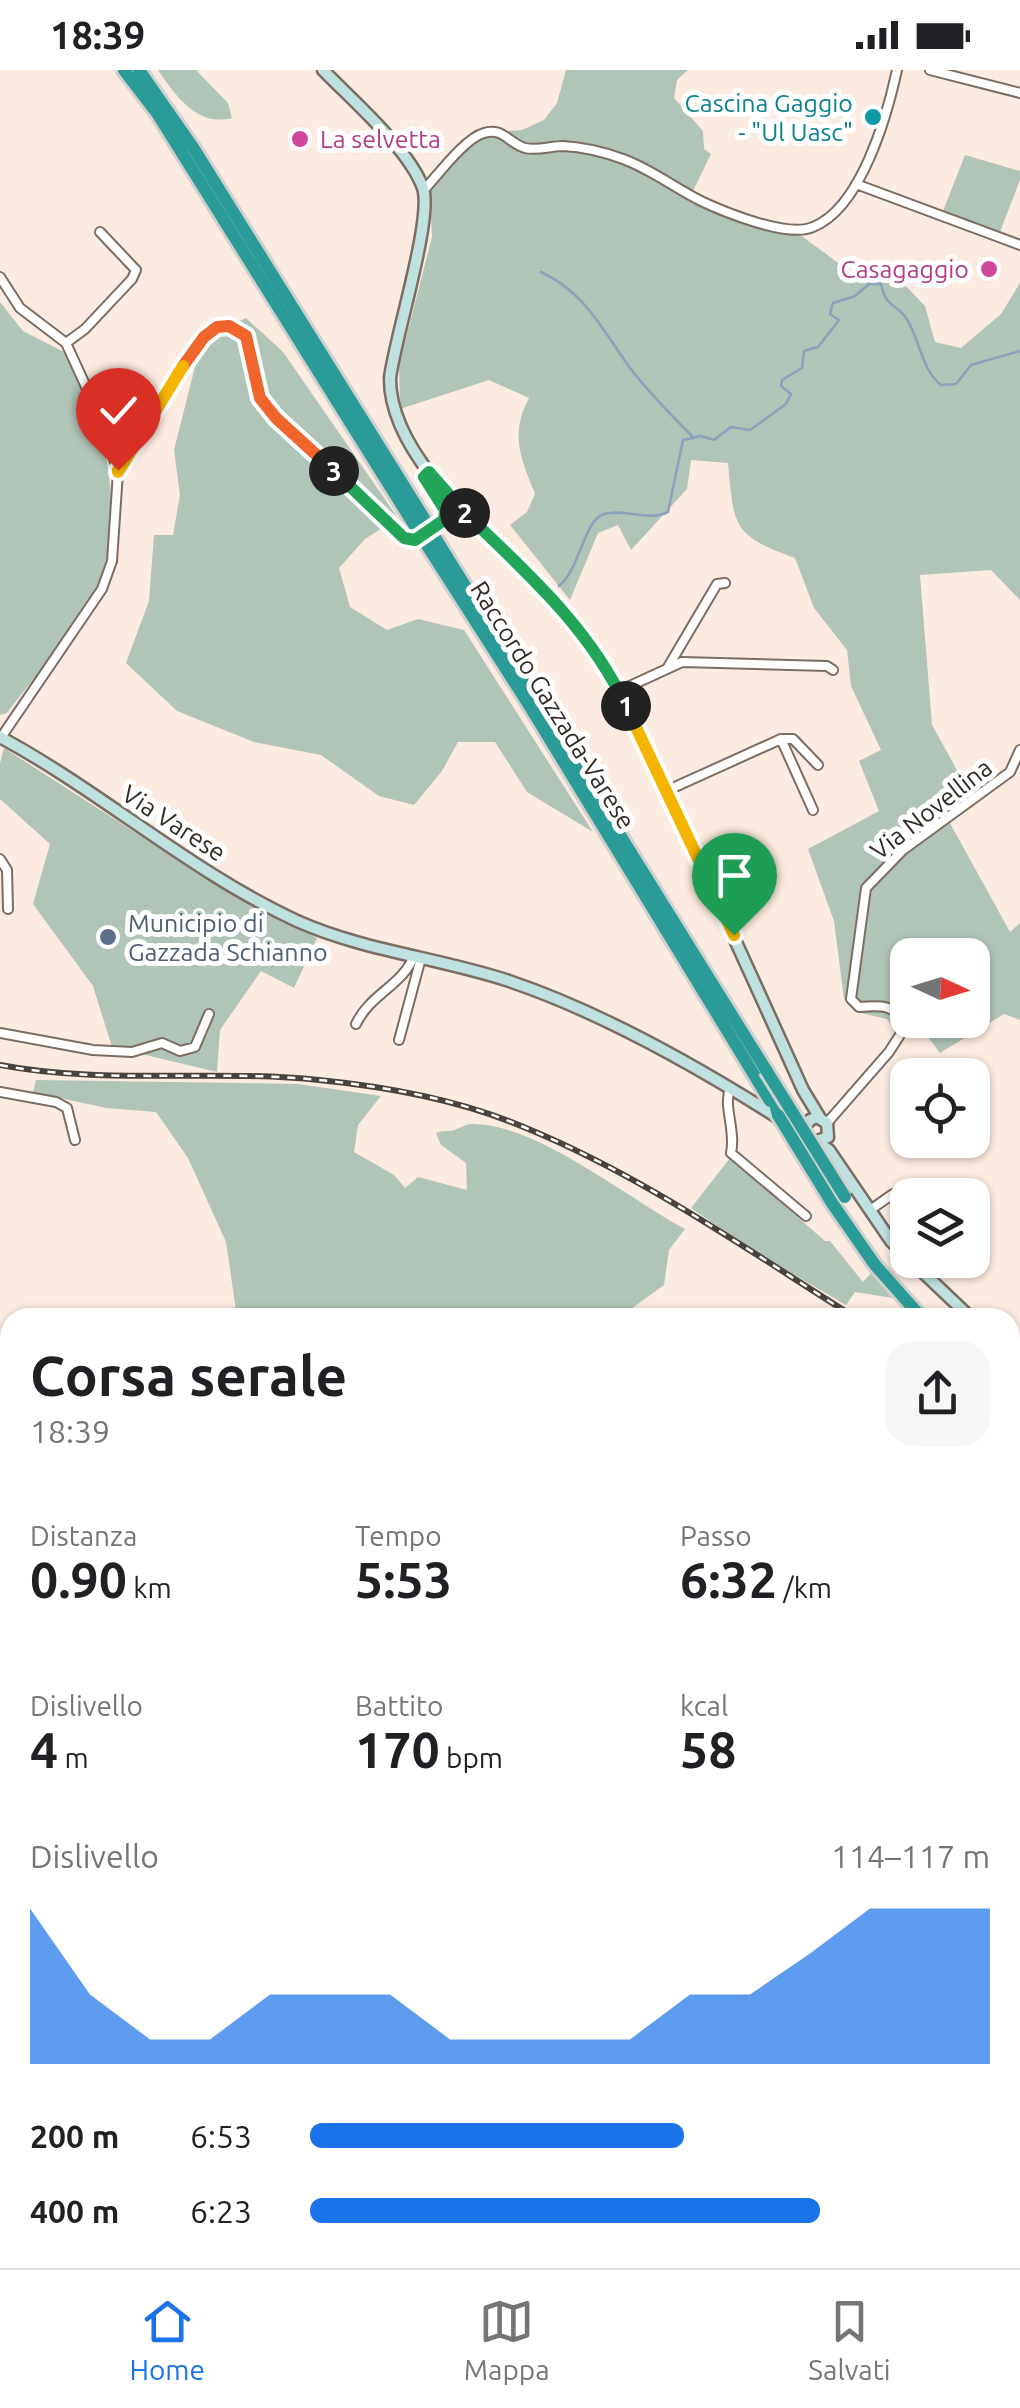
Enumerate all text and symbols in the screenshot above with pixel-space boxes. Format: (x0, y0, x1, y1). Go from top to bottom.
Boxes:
text: 18:39 (50, 14, 145, 56)
place label: Cascina Gaggio - "Ul Uasc" (685, 89, 853, 146)
marker: Cascina Gaggio - "Ul Uasc" (862, 106, 884, 128)
place label: La selvetta (320, 125, 441, 153)
marker: La selvetta (289, 128, 311, 150)
place label: Casagaggio (840, 255, 969, 283)
marker: Casagaggio (978, 258, 1000, 280)
pin (76, 368, 161, 471)
icon: check (91, 383, 146, 438)
pin: 3 (309, 446, 359, 496)
text: 3 (326, 455, 342, 486)
pin: 2 (440, 488, 490, 538)
text: 2 (457, 497, 473, 528)
street label: Raccordo Gazzada-Varese (465, 576, 641, 834)
pin: 1 (601, 681, 651, 731)
text: 1 (618, 690, 634, 721)
street label: Via Novellina (865, 753, 997, 865)
street label: Via Varese (117, 779, 231, 867)
pin (692, 833, 777, 936)
icon: arrive (707, 848, 762, 903)
place label: Municipio di Gazzada Schianno (128, 909, 328, 966)
marker: Municipio di Gazzada Schianno (97, 926, 119, 948)
north arrow (890, 938, 990, 1038)
map controls (890, 938, 990, 1278)
button: locate (890, 1058, 990, 1158)
button: layers (890, 1178, 990, 1278)
button: share (885, 1341, 990, 1446)
text: Corsa serale (30, 1345, 347, 1406)
text: 18:39 (30, 1413, 110, 1449)
text: Distanza (30, 1520, 137, 1551)
text: Tempo (355, 1520, 442, 1551)
text: Passo (680, 1520, 752, 1551)
text: 0.90 (30, 1551, 127, 1607)
text: 5:53 (355, 1551, 452, 1607)
text: 6:32 (680, 1551, 777, 1607)
text: km (127, 1572, 172, 1603)
text: /km (777, 1572, 832, 1603)
text: Dislivello (30, 1690, 143, 1721)
text: Battito (355, 1690, 443, 1721)
text: kcal (680, 1690, 728, 1721)
text: 4 (30, 1721, 58, 1777)
text: 170 (355, 1721, 440, 1777)
text: 58 (680, 1721, 736, 1777)
text: m (58, 1742, 89, 1773)
text: bpm (440, 1742, 503, 1773)
text: Dislivello (30, 1838, 159, 1874)
text: 114–117 m (831, 1838, 990, 1874)
text: 200 m (30, 2118, 119, 2154)
text: 6:53 (190, 2118, 252, 2154)
text: 400 m (30, 2193, 119, 2229)
text: 6:23 (190, 2193, 252, 2229)
tab: Home (129, 2294, 205, 2385)
tab: Mappa (464, 2294, 550, 2385)
tab: Salvati (808, 2294, 891, 2385)

